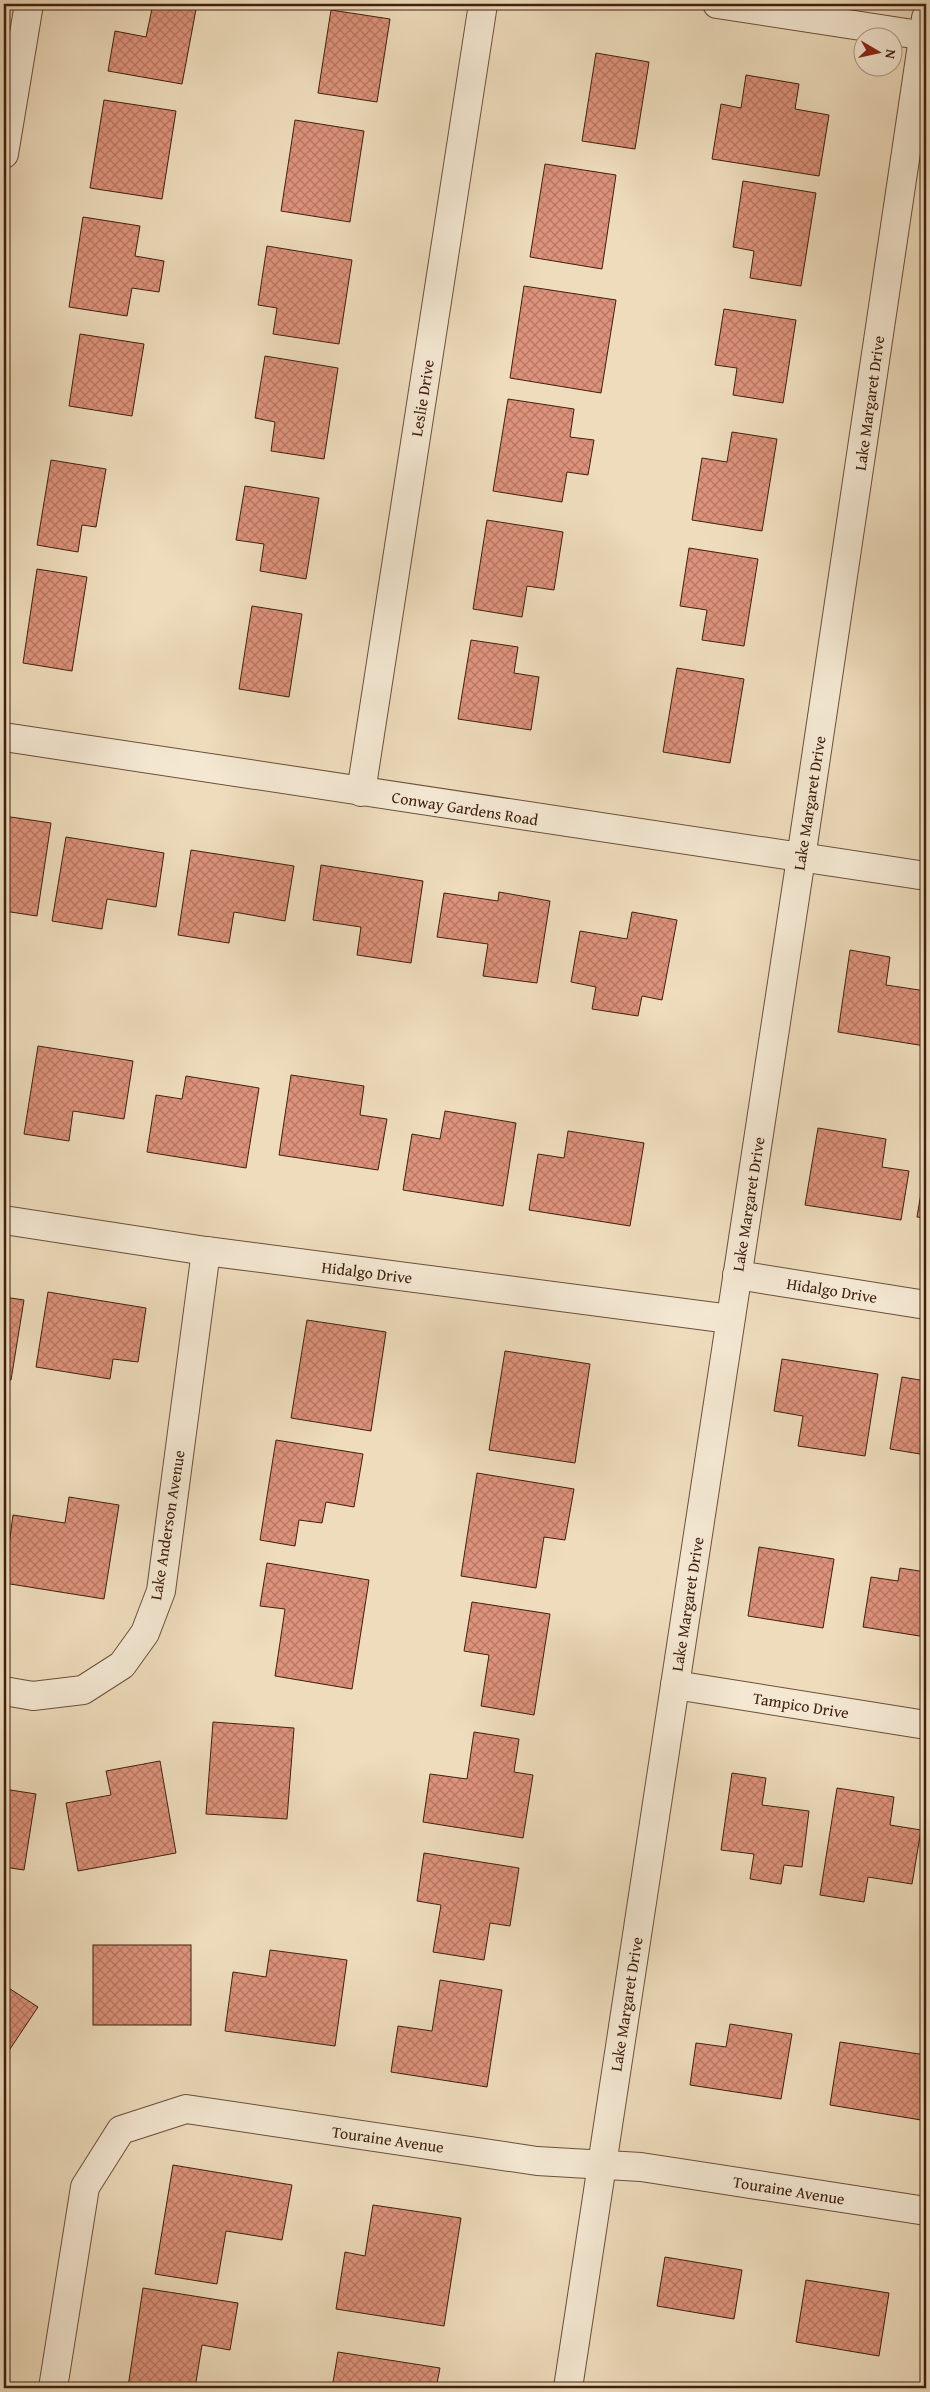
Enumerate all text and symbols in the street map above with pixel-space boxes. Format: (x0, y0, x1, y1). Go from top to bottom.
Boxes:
north arrow (852, 28, 902, 78)
text: N (880, 48, 901, 61)
street label: Lake Margaret Drive (848, 334, 890, 472)
street label: Leslie Drive (404, 358, 440, 438)
street label: Lake Margaret Drive (787, 734, 831, 872)
street label: Conway Gardens Road (390, 785, 540, 831)
street label: Lake Margaret Drive (726, 1135, 770, 1273)
street label: Hidalgo Drive (320, 1255, 414, 1289)
street label: Hidalgo Drive (785, 1271, 879, 1309)
street label: Lake Anderson Avenue (143, 1448, 191, 1602)
street label: Lake Margaret Drive (665, 1535, 709, 1673)
street label: Tampico Drive (751, 1686, 851, 1724)
street label: Lake Margaret Drive (604, 1935, 648, 2073)
street label: Touraine Avenue (330, 2119, 446, 2159)
street label: Touraine Avenue (731, 2169, 847, 2211)

